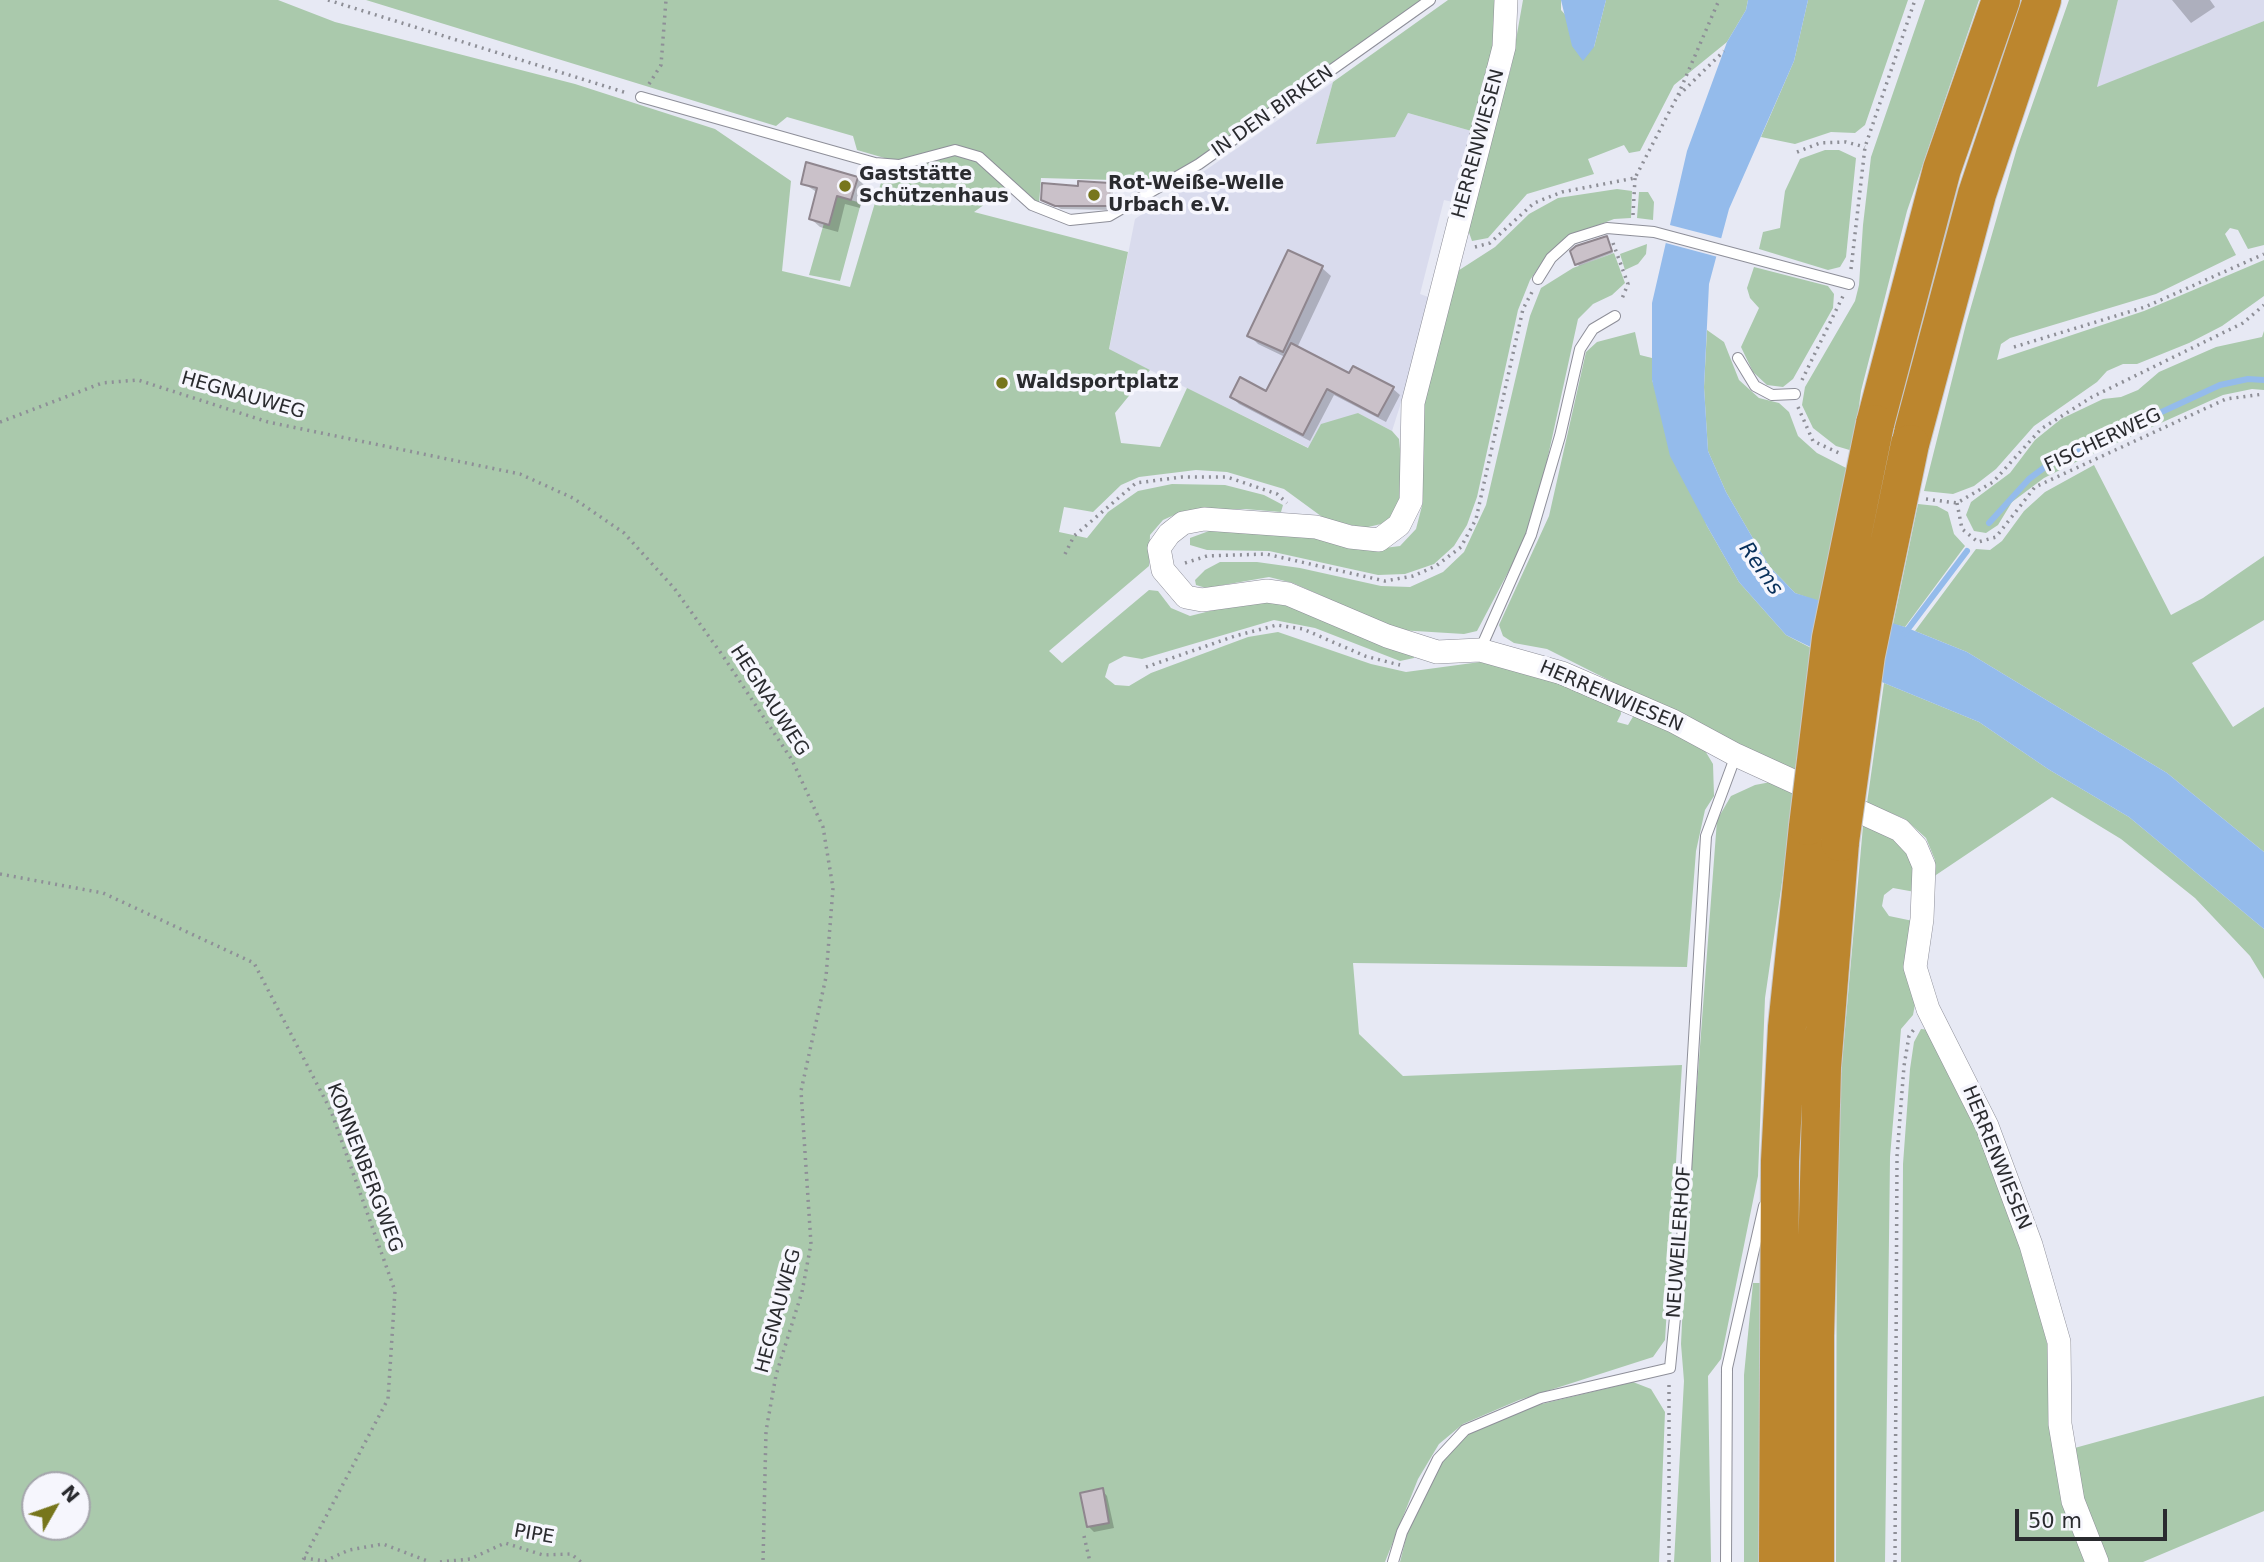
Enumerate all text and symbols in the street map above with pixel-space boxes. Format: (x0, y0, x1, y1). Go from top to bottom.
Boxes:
street label: IN DEN BIRKEN (1208, 62, 1338, 162)
street label: HERRENWIESEN (1448, 67, 1510, 221)
place label: Gaststätte Schützenhaus (859, 164, 1009, 208)
place label: Rot-Weiße-Welle Urbach e.V. (1108, 173, 1284, 217)
marker: Gaststätte Schützenhaus (837, 178, 853, 194)
marker: Rot-Weiße-Welle Urbach e.V. (1086, 187, 1102, 203)
street label: HEGNAUWEG (179, 367, 307, 425)
place label: Waldsportplatz (1016, 372, 1179, 394)
marker: Waldsportplatz (994, 375, 1010, 391)
street label: FISCHERWEG (2041, 404, 2165, 478)
water label: Rems (1733, 538, 1787, 600)
street label: HEGNAUWEG (725, 641, 813, 761)
street label: HERRENWIESEN (1536, 657, 1686, 737)
street label: KONNENBERGWEG (321, 1080, 407, 1256)
street label: HERRENWIESEN (1957, 1083, 2035, 1233)
street label: NEUWEILERHOF (1663, 1165, 1697, 1319)
street label: HEGNAUWEG (751, 1246, 807, 1376)
north arrow (21, 1471, 91, 1541)
text: N (57, 1481, 84, 1507)
scale bar (2019, 1496, 2171, 1540)
text: 50 m (2028, 1509, 2082, 1533)
street label: PIPE (512, 1520, 556, 1550)

